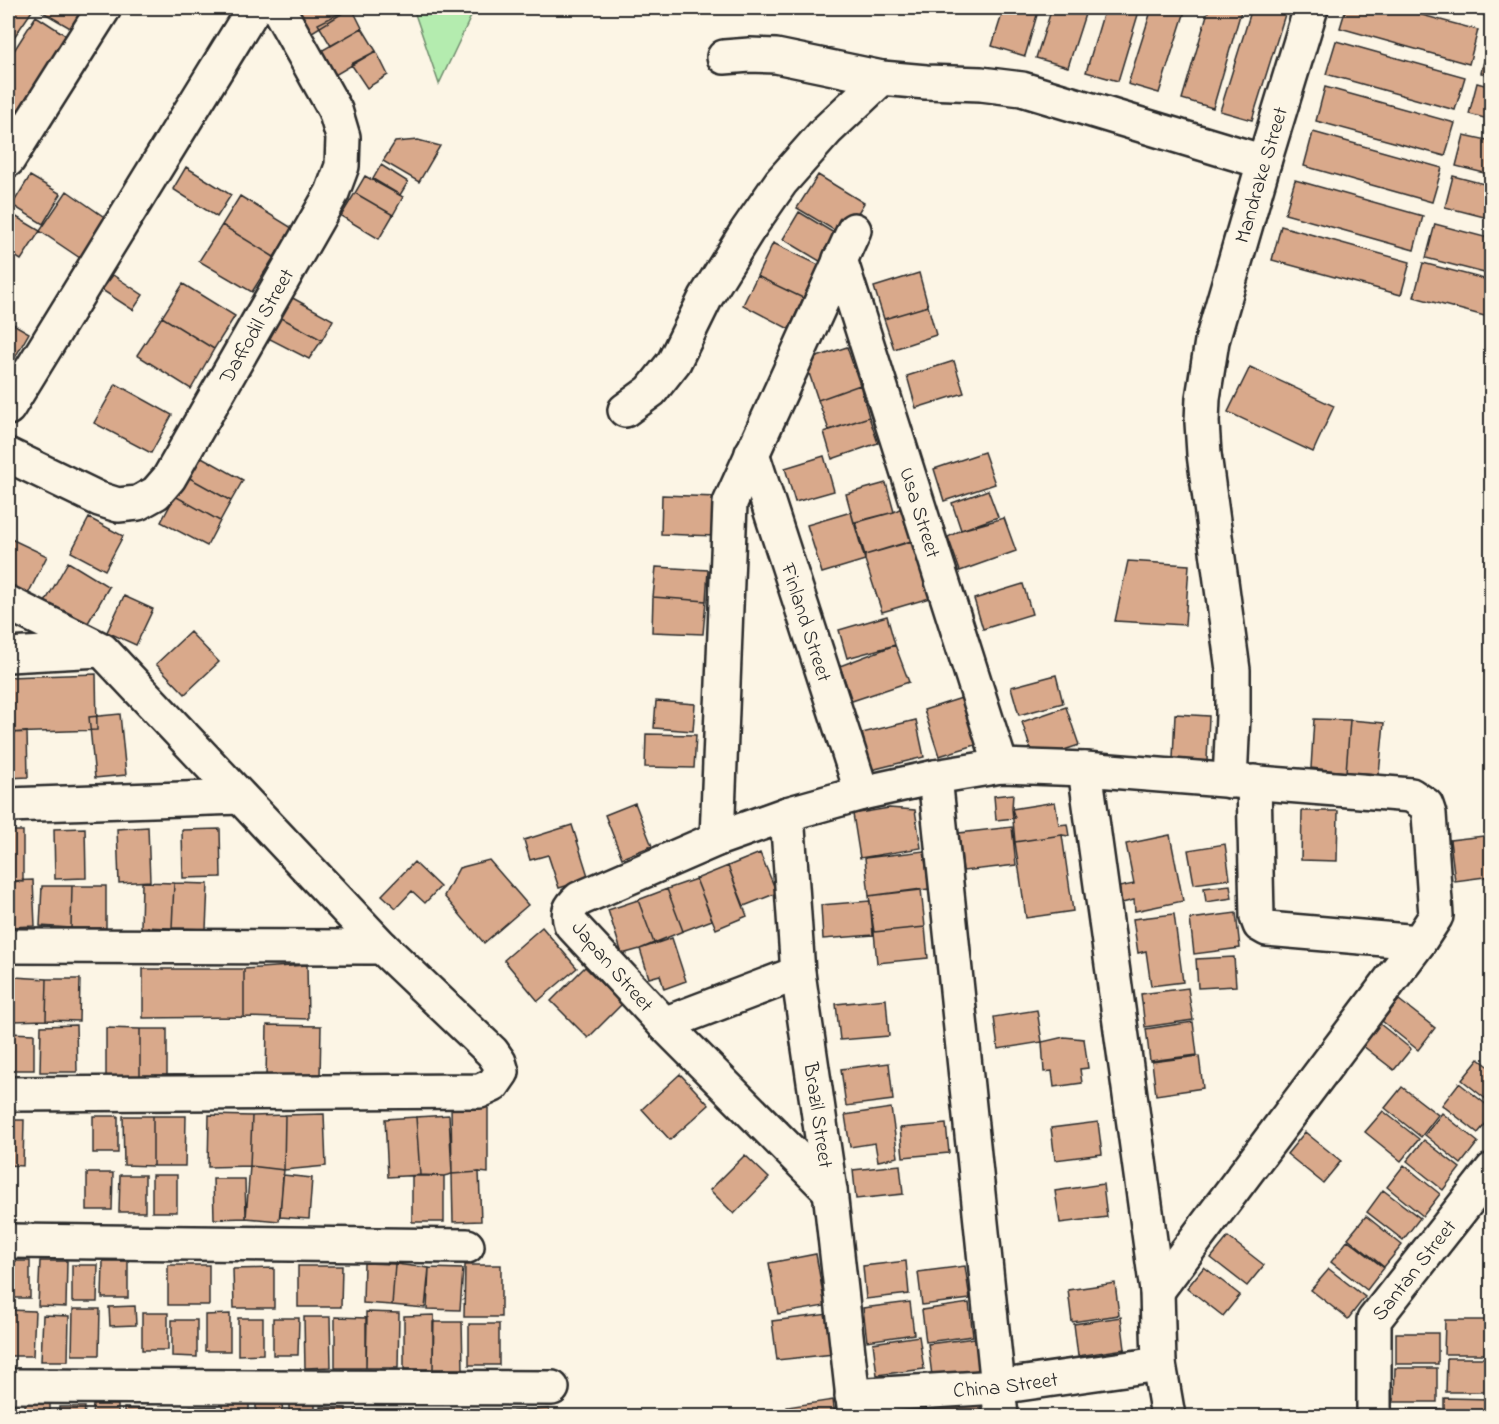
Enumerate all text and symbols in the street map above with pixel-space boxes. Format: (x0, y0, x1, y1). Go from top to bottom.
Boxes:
street label: Mandrake Street (1228, 103, 1297, 247)
street label: Daffodil Street (212, 263, 303, 391)
street label: Usa Street (890, 464, 947, 562)
street label: Finland Street (771, 559, 838, 686)
street label: Japan Street (563, 915, 660, 1020)
street label: Brazil Street (794, 1060, 839, 1170)
street label: Santan Street (1366, 1214, 1465, 1328)
street label: China Street (952, 1366, 1060, 1407)

